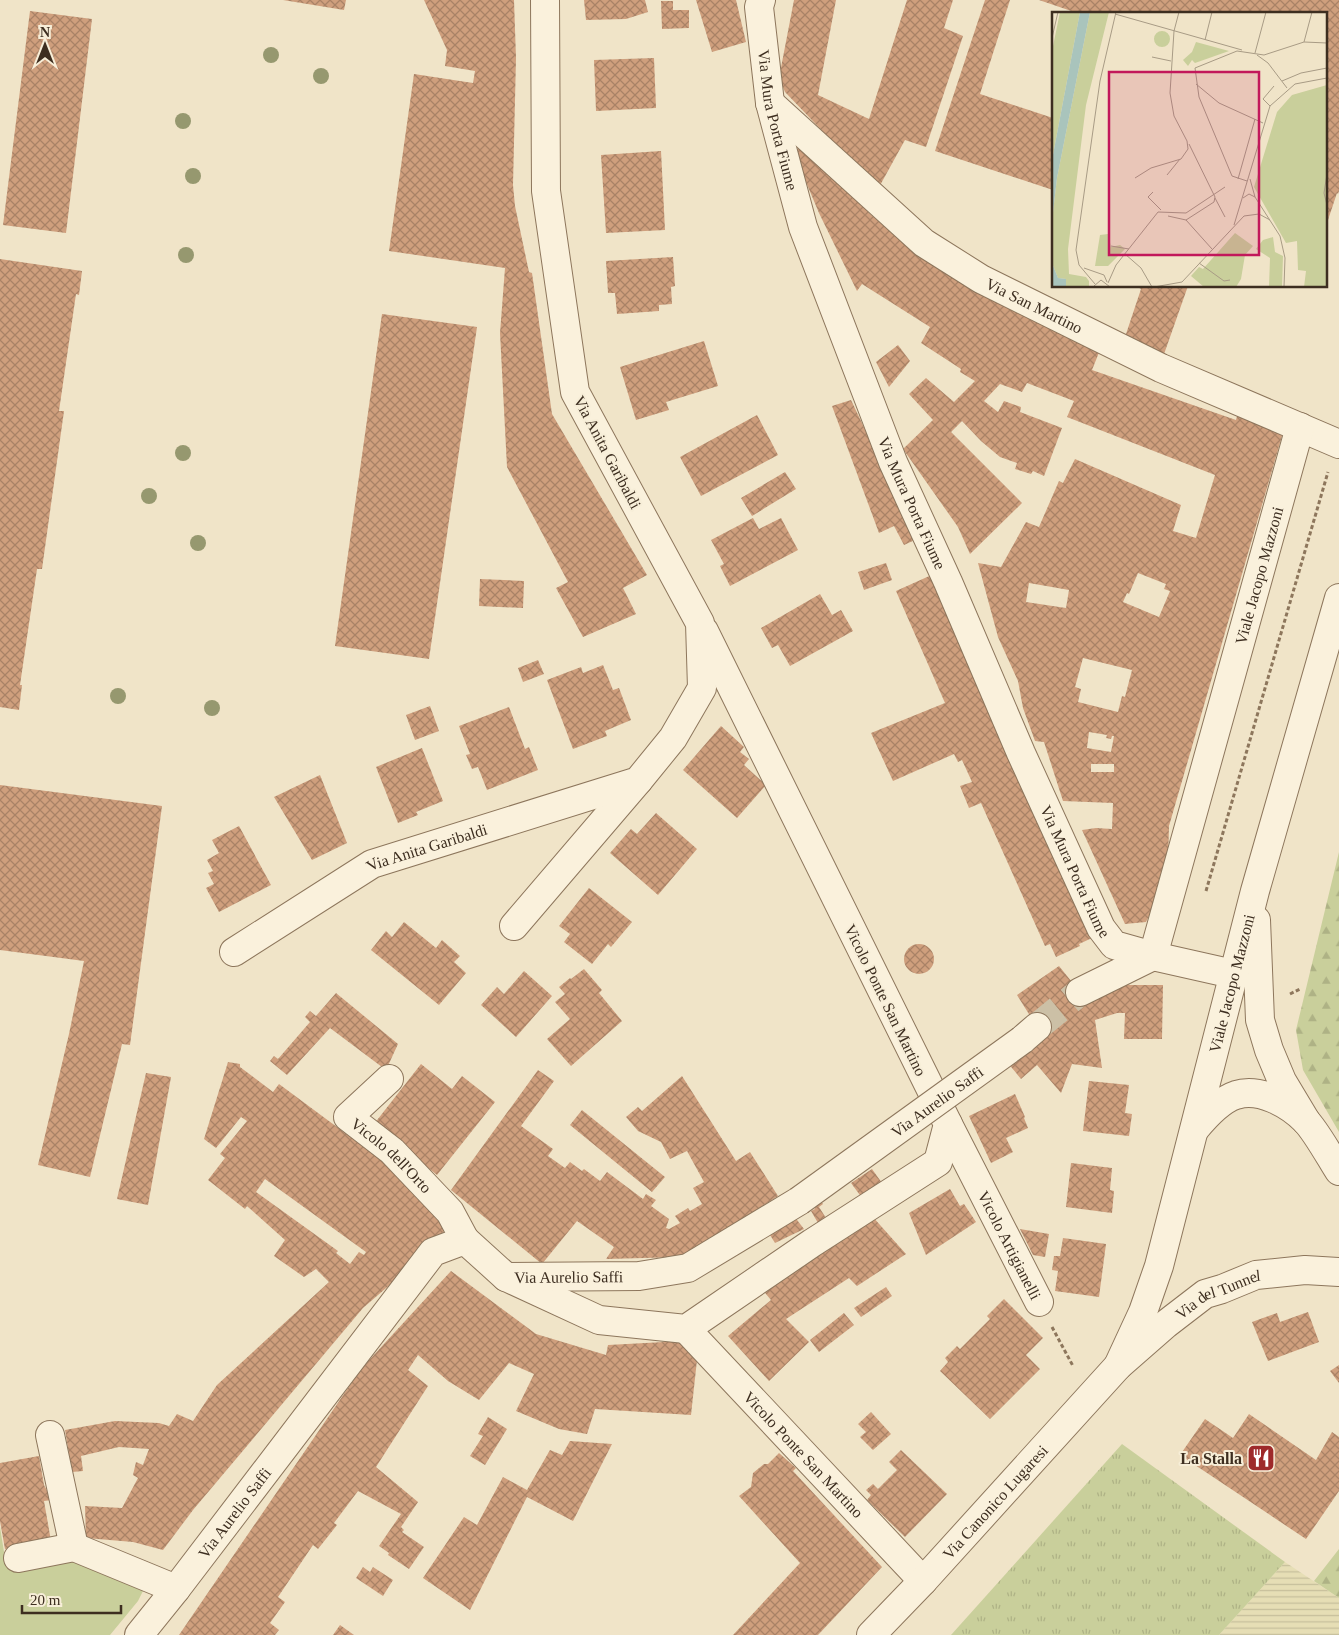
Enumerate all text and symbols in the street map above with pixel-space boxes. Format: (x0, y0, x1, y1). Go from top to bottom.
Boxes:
inset map (1052, 12, 1326, 288)
north arrow (20, 20, 70, 70)
text: N (40, 25, 50, 40)
street label: Via Mura Porta Fiume (755, 49, 801, 192)
street label: Via San Martino (983, 275, 1085, 337)
street label: Via Anita Garibaldi (571, 393, 645, 512)
street label: Via Mura Porta Fiume (875, 434, 949, 572)
street label: Viale Jacopo Mazzoni (1232, 504, 1287, 646)
street label: Via Mura Porta Fiume (1037, 803, 1113, 941)
street label: Via Anita Garibaldi (363, 820, 490, 874)
street label: Viale Jacopo Mazzoni (1206, 912, 1258, 1054)
street label: Vicolo Ponte San Martino (841, 922, 930, 1079)
street label: Via Aurelio Saffi (888, 1063, 987, 1141)
street label: Vicolo dell'Orto (348, 1115, 435, 1196)
street label: Vicolo Artigianelli (975, 1188, 1044, 1303)
street label: Via del Tunnel (1172, 1267, 1262, 1323)
street label: Via Aurelio Saffi (514, 1268, 624, 1286)
street label: Vicolo Ponte San Martino (740, 1388, 867, 1521)
street label: Via Canonico Lugaresi (939, 1441, 1051, 1562)
restaurant icon: La Stalla (1246, 1443, 1276, 1473)
place label: La Stalla (1180, 1450, 1242, 1467)
street label: Via Aurelio Saffi (195, 1464, 275, 1561)
scale bar (22, 1582, 121, 1614)
text: 20 m (30, 1592, 61, 1608)

